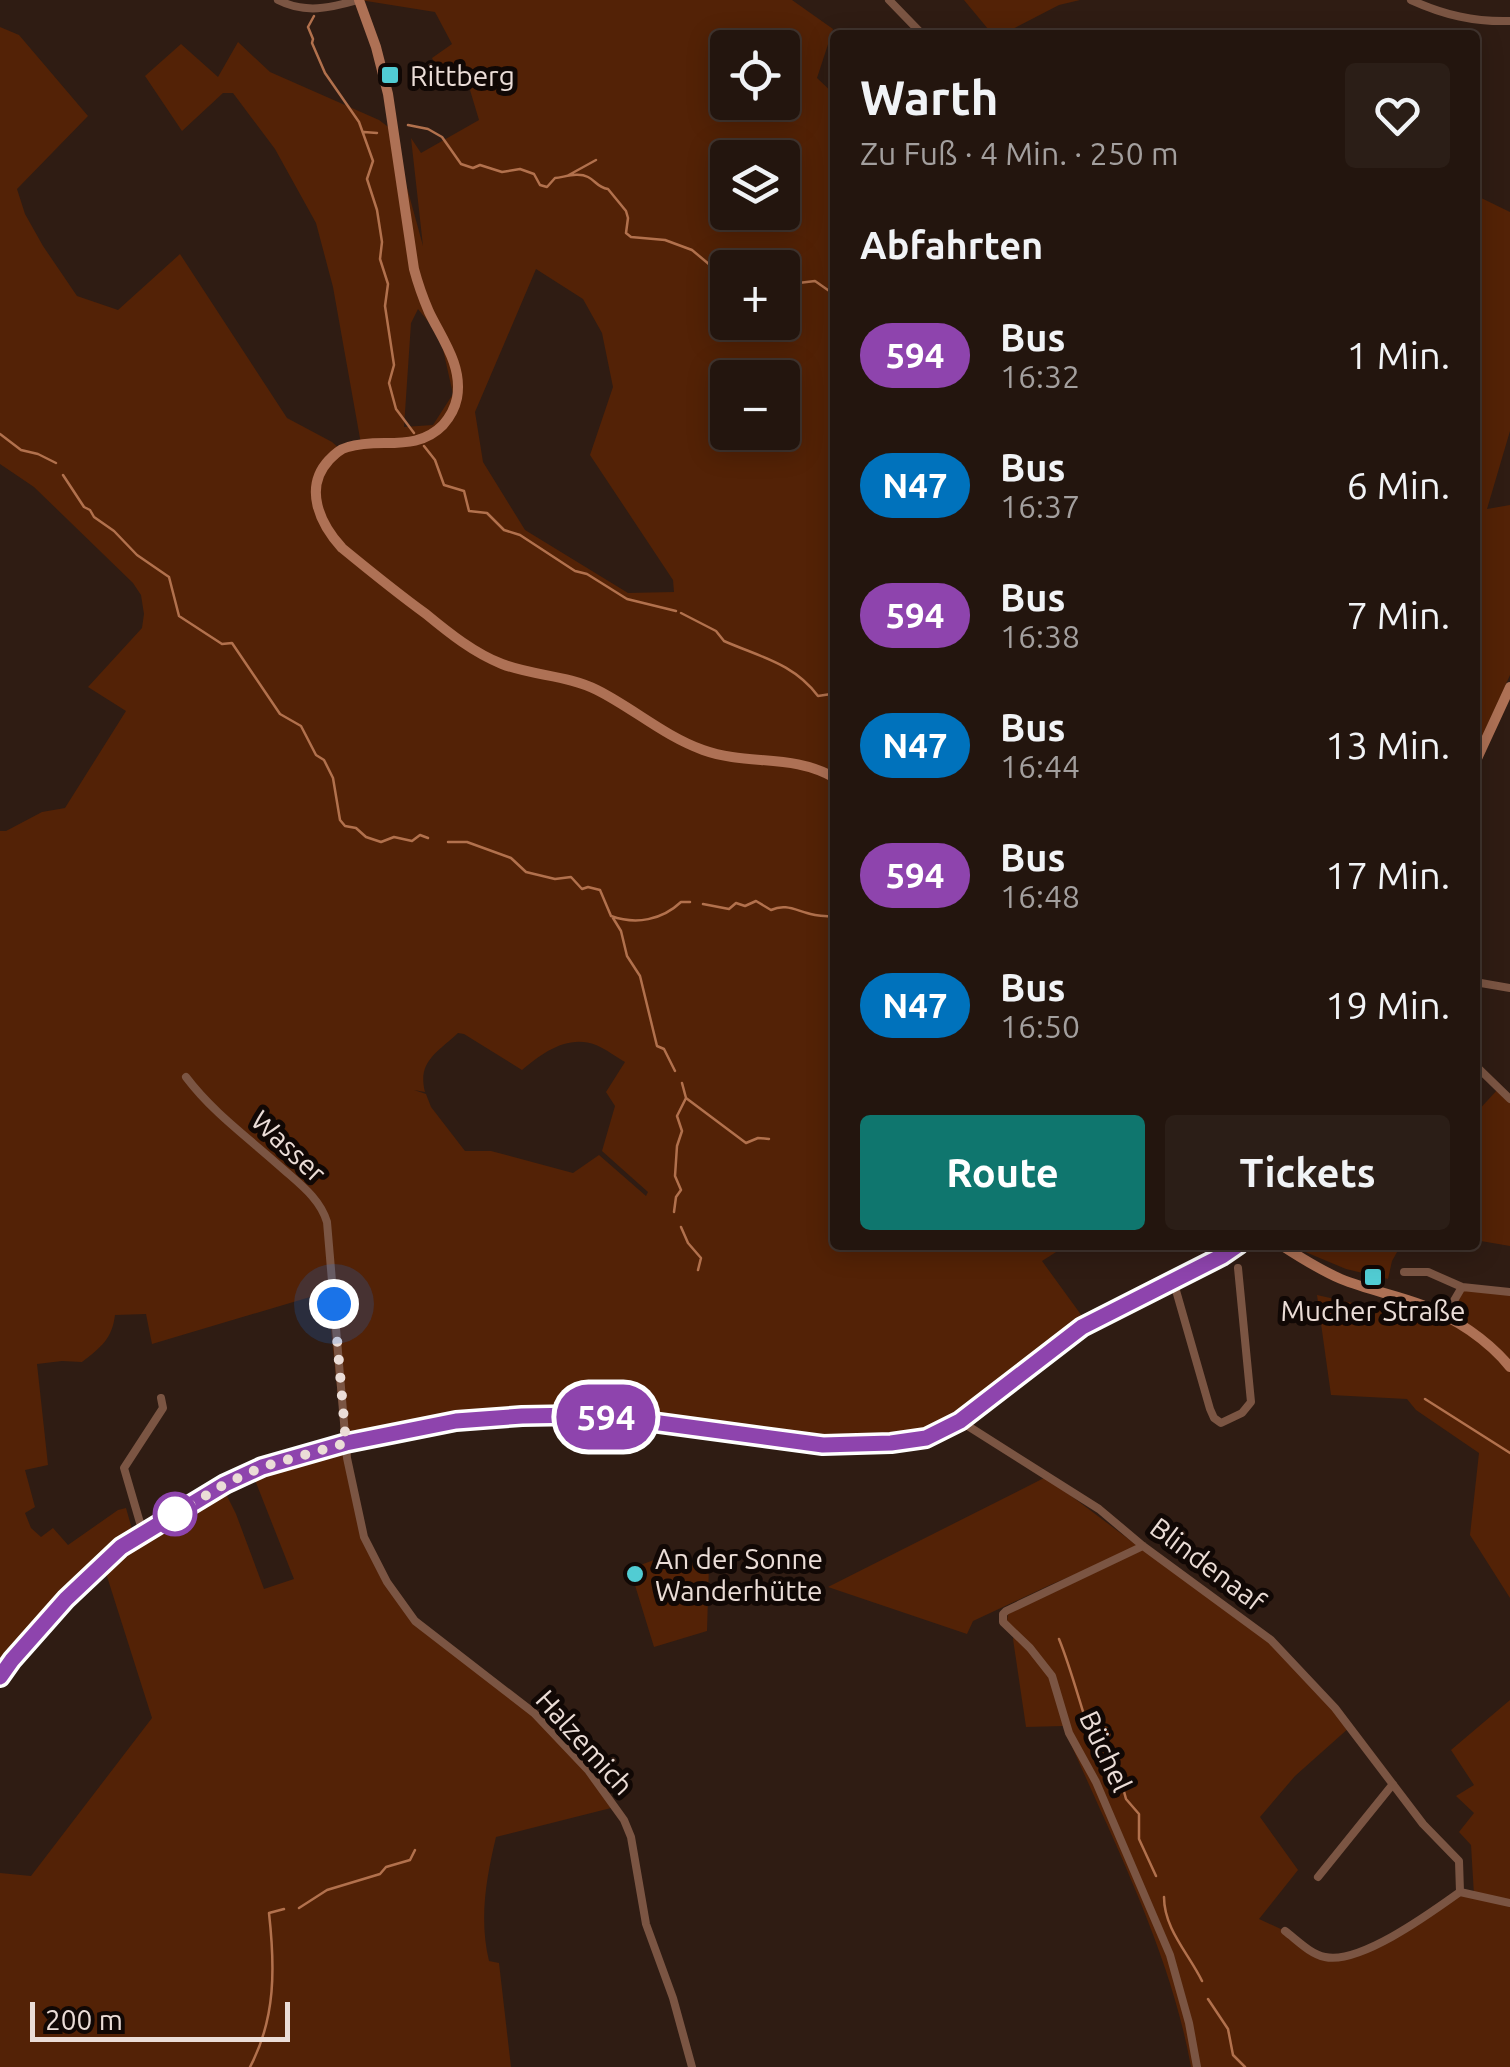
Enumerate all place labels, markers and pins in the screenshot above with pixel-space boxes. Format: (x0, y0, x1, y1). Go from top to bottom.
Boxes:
place label: Rittberg (410, 60, 515, 91)
marker: Rittberg (379, 64, 401, 86)
marker: Mucher Straße (1362, 1266, 1384, 1288)
place label: Mucher Straße (1281, 1295, 1465, 1326)
unlabelled marker (154, 1493, 196, 1535)
place label: An der Sonne Wanderhütte (655, 1543, 823, 1606)
marker: An der Sonne Wanderhütte (624, 1563, 646, 1585)

